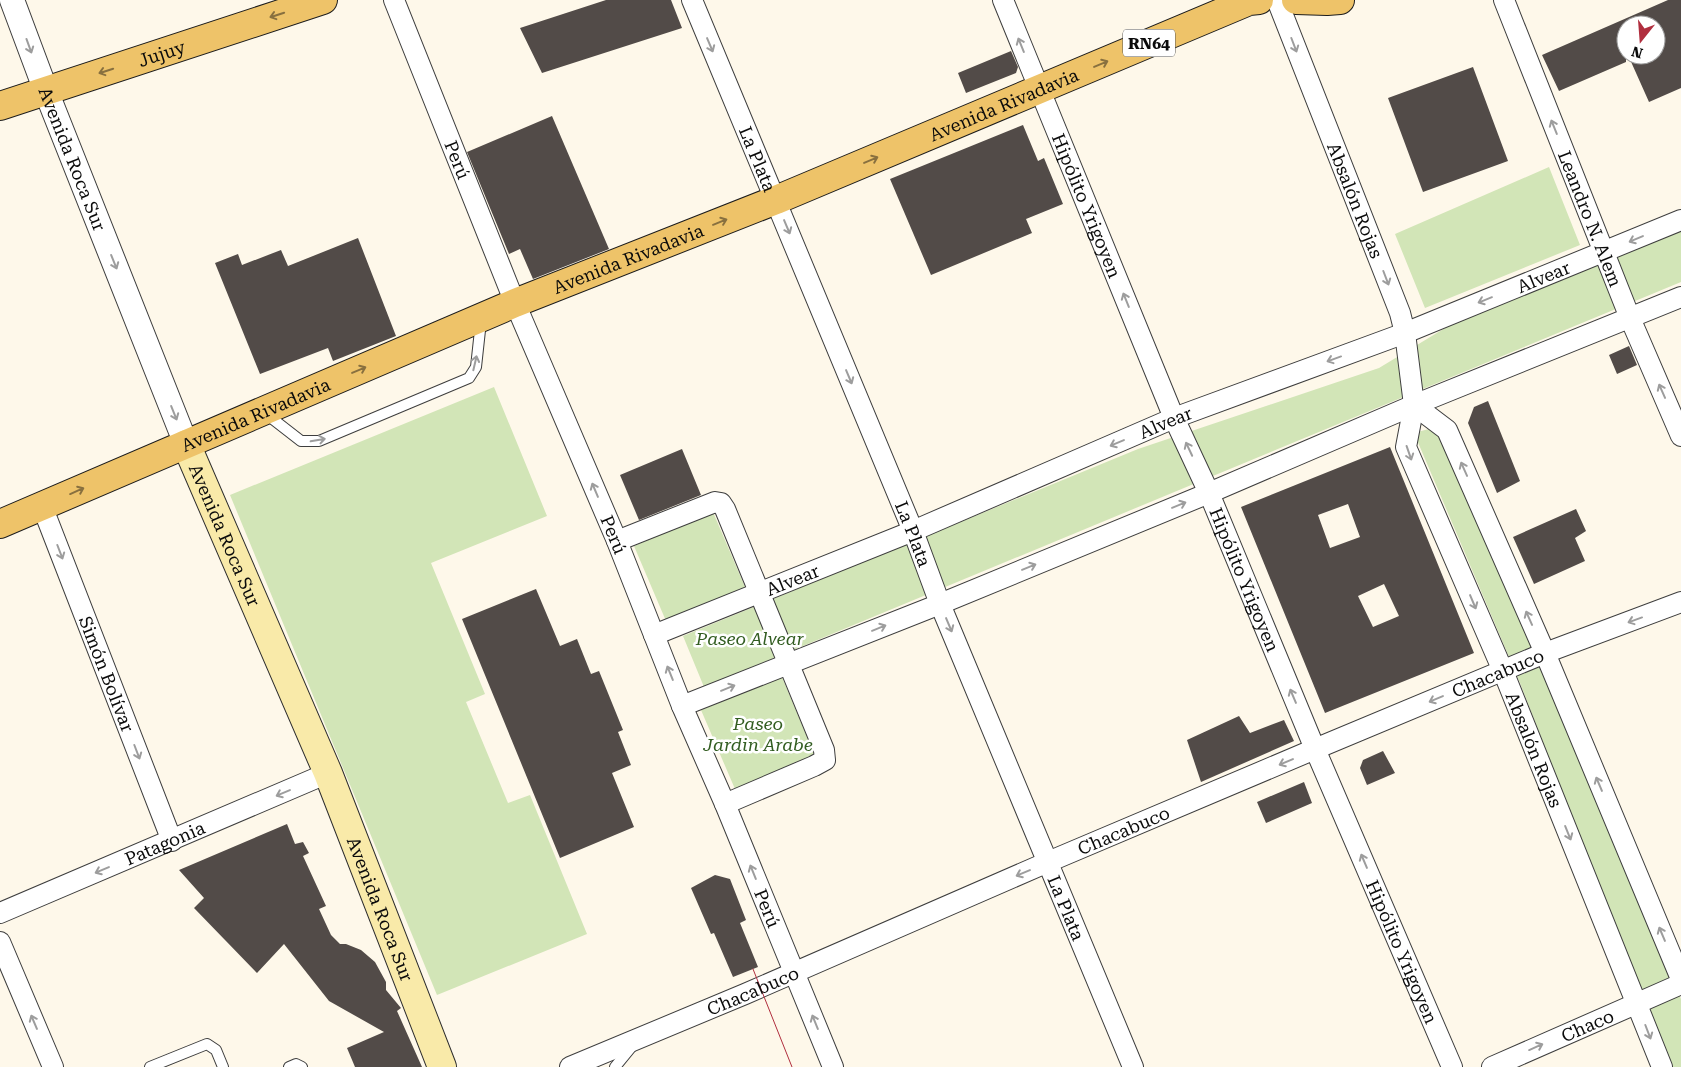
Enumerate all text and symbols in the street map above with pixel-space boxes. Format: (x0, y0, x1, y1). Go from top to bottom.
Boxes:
one-way arrow (270, 11, 285, 20)
north arrow (1616, 15, 1666, 65)
road number: RN64 (1123, 29, 1175, 56)
street label: Jujuy (135, 35, 188, 71)
one-way arrow (706, 37, 716, 52)
one-way arrow (25, 38, 34, 53)
one-way arrow (1016, 38, 1026, 53)
one-way arrow (1291, 38, 1300, 53)
text: N (1629, 43, 1645, 62)
one-way arrow (1093, 58, 1108, 68)
street label: Avenida Rivadavia (926, 63, 1082, 145)
one-way arrow (98, 67, 114, 76)
street label: Avenida Roca Sur (35, 84, 111, 234)
one-way arrow (1549, 120, 1558, 135)
street label: La Plata (735, 123, 781, 195)
street label: Hipólito Yrigoyen (1048, 130, 1126, 281)
street label: Perú (441, 137, 475, 182)
street label: Absalón Rojas (1323, 139, 1388, 261)
street label: Leandro N. Alem (1554, 147, 1627, 289)
one-way arrow (863, 155, 878, 165)
one-way arrow (712, 217, 727, 226)
street label: Avenida Rivadavia (550, 219, 707, 297)
one-way arrow (783, 219, 792, 234)
one-way arrow (1629, 235, 1644, 244)
one-way arrow (110, 254, 119, 269)
street label: Alvear (1514, 256, 1573, 297)
one-way arrow (1382, 270, 1391, 285)
one-way arrow (1121, 293, 1130, 308)
one-way arrow (1478, 296, 1494, 305)
one-way arrow (471, 355, 480, 371)
one-way arrow (1327, 355, 1342, 364)
one-way arrow (351, 364, 366, 374)
one-way arrow (845, 369, 855, 384)
street label: Avenida Rivadavia (178, 373, 333, 456)
one-way arrow (1656, 384, 1666, 399)
street label: Alvear (1136, 402, 1195, 442)
one-way arrow (170, 405, 179, 421)
one-way arrow (310, 434, 326, 444)
one-way arrow (1110, 438, 1125, 448)
one-way arrow (1184, 442, 1193, 457)
one-way arrow (1405, 444, 1414, 460)
street label: Avenida Roca Sur (185, 461, 265, 609)
one-way arrow (1459, 462, 1469, 477)
one-way arrow (590, 483, 600, 498)
one-way arrow (69, 486, 84, 496)
street label: La Plata (891, 498, 936, 570)
one-way arrow (1171, 500, 1187, 509)
street label: Hipólito Yrigoyen (1206, 504, 1284, 655)
street label: Perú (597, 512, 631, 557)
one-way arrow (56, 543, 65, 559)
street label: Alvear (763, 559, 822, 600)
one-way arrow (1021, 561, 1036, 571)
one-way arrow (1469, 594, 1479, 609)
one-way arrow (1524, 611, 1534, 626)
street label: Simón Bolívar (75, 613, 139, 735)
one-way arrow (1628, 616, 1643, 625)
one-way arrow (945, 617, 954, 632)
one-way arrow (871, 623, 886, 632)
park label: Paseo Alvear (695, 628, 805, 649)
street label: Chacabuco (1448, 644, 1547, 701)
one-way arrow (664, 666, 674, 681)
one-way arrow (720, 683, 735, 692)
one-way arrow (1288, 689, 1298, 704)
street label: Absalón Rojas (1502, 689, 1567, 810)
one-way arrow (1429, 695, 1444, 704)
park label: Paseo Jardin Arabe (702, 713, 813, 755)
one-way arrow (133, 744, 142, 759)
one-way arrow (1279, 757, 1294, 767)
one-way arrow (1594, 777, 1604, 792)
one-way arrow (276, 788, 291, 798)
street label: Chacabuco (1074, 801, 1173, 859)
street label: Patagonia (121, 816, 208, 869)
one-way arrow (1564, 825, 1574, 840)
street label: Avenida Roca Sur (343, 834, 418, 984)
one-way arrow (1358, 854, 1368, 869)
one-way arrow (748, 864, 757, 880)
one-way arrow (95, 866, 110, 876)
one-way arrow (1016, 869, 1031, 879)
street label: La Plata (1044, 872, 1090, 944)
street label: Hipólito Yrigoyen (1362, 877, 1443, 1027)
street label: Perú (750, 886, 785, 930)
one-way arrow (1657, 927, 1667, 942)
street label: Chacabuco (704, 961, 802, 1019)
street label: Chaco (1558, 1004, 1617, 1046)
one-way arrow (28, 1015, 38, 1030)
one-way arrow (809, 1015, 819, 1030)
one-way arrow (1645, 1025, 1654, 1040)
one-way arrow (1528, 1042, 1543, 1052)

